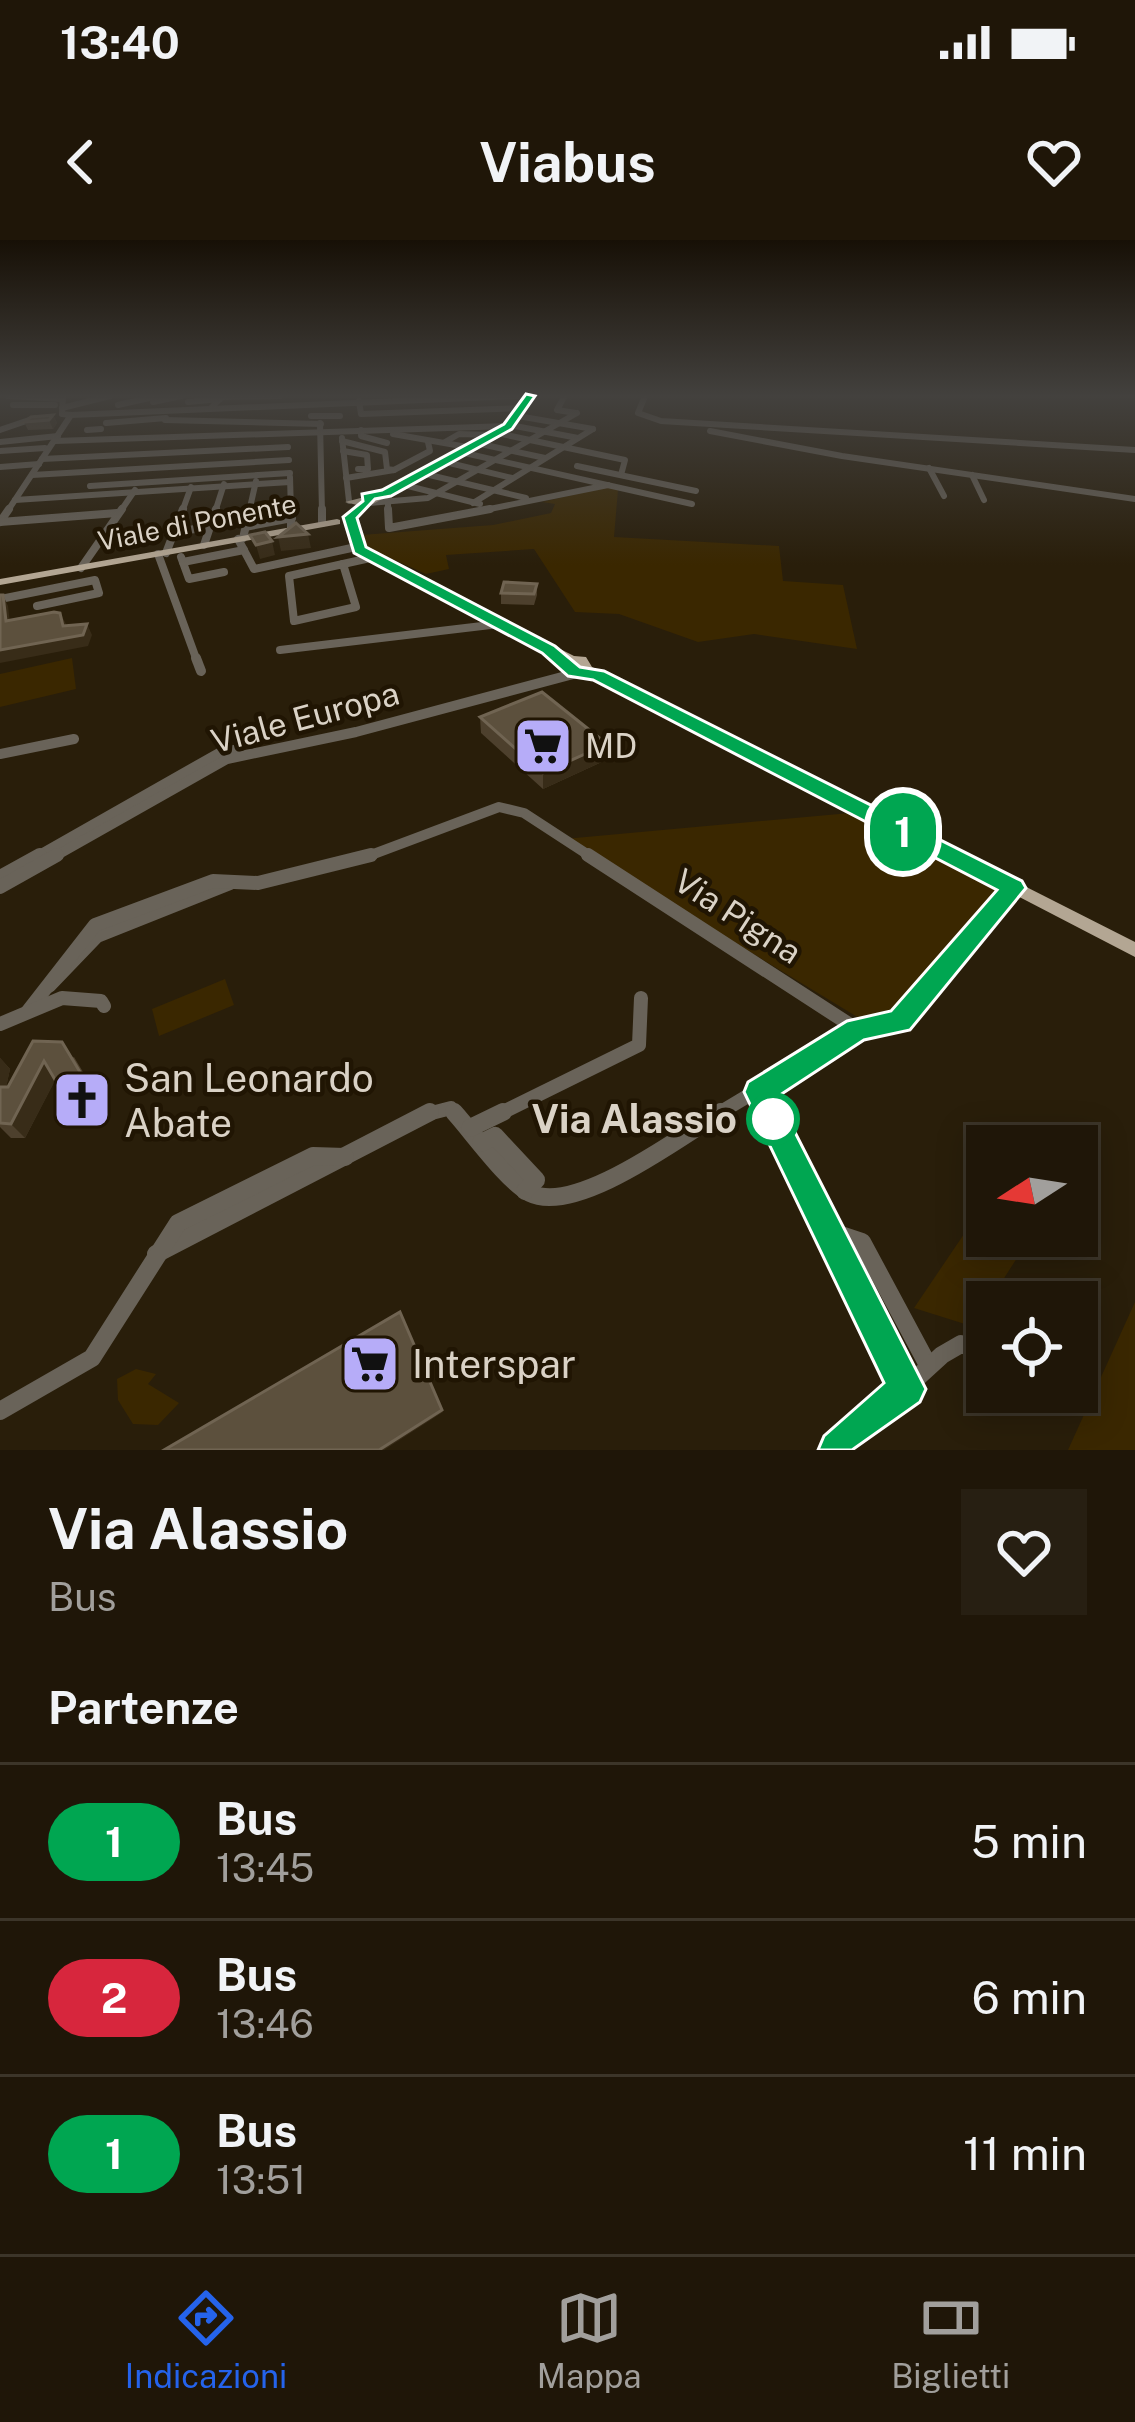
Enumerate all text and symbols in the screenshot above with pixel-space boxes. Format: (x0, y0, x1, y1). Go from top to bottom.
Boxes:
text: 13:40 (60, 16, 180, 69)
icon: back (48, 129, 114, 195)
icon: heart (1021, 129, 1087, 195)
text: Viabus (479, 131, 656, 194)
street label: Viale di Ponente (95, 487, 299, 557)
street label: Viale Europa (207, 674, 403, 760)
supermarket icon: MD (512, 715, 574, 777)
place label: MD (585, 727, 637, 765)
line badge: 1 (864, 793, 942, 871)
text: 1 (894, 807, 912, 856)
street label: Via Pigna (667, 861, 809, 971)
place label: San Leonardo Abate (124, 1055, 374, 1146)
church icon: San Leonardo Abate (51, 1069, 113, 1131)
marker: Via Alassio (748, 1094, 798, 1144)
place label: Via Alassio (532, 1096, 737, 1142)
north arrow (966, 1125, 1098, 1257)
map controls (966, 1125, 1098, 1413)
button: locate (966, 1281, 1098, 1413)
supermarket icon: Interspar (339, 1333, 401, 1395)
place label: Interspar (412, 1341, 576, 1387)
button: heart (961, 1489, 1087, 1615)
text: Via Alassio (48, 1495, 348, 1562)
text: Bus (48, 1574, 117, 1620)
text: Partenze (48, 1681, 239, 1734)
text: Bus (216, 1792, 297, 1845)
text: 5 min (971, 1815, 1087, 1868)
text: 1 (105, 1817, 123, 1866)
text: 13:45 (216, 1845, 314, 1891)
text: Bus (216, 1948, 297, 2001)
text: 6 min (972, 1971, 1087, 2024)
text: 2 (101, 1973, 127, 2022)
text: 13:46 (216, 2001, 314, 2047)
text: Bus (216, 2104, 297, 2157)
text: 11 min (963, 2127, 1087, 2180)
text: 1 (105, 2129, 123, 2178)
text: 13:51 (216, 2157, 306, 2203)
tab: Indicazioni (125, 2285, 287, 2395)
tab: Mappa (537, 2285, 642, 2395)
tab: Biglietti (891, 2285, 1010, 2395)

